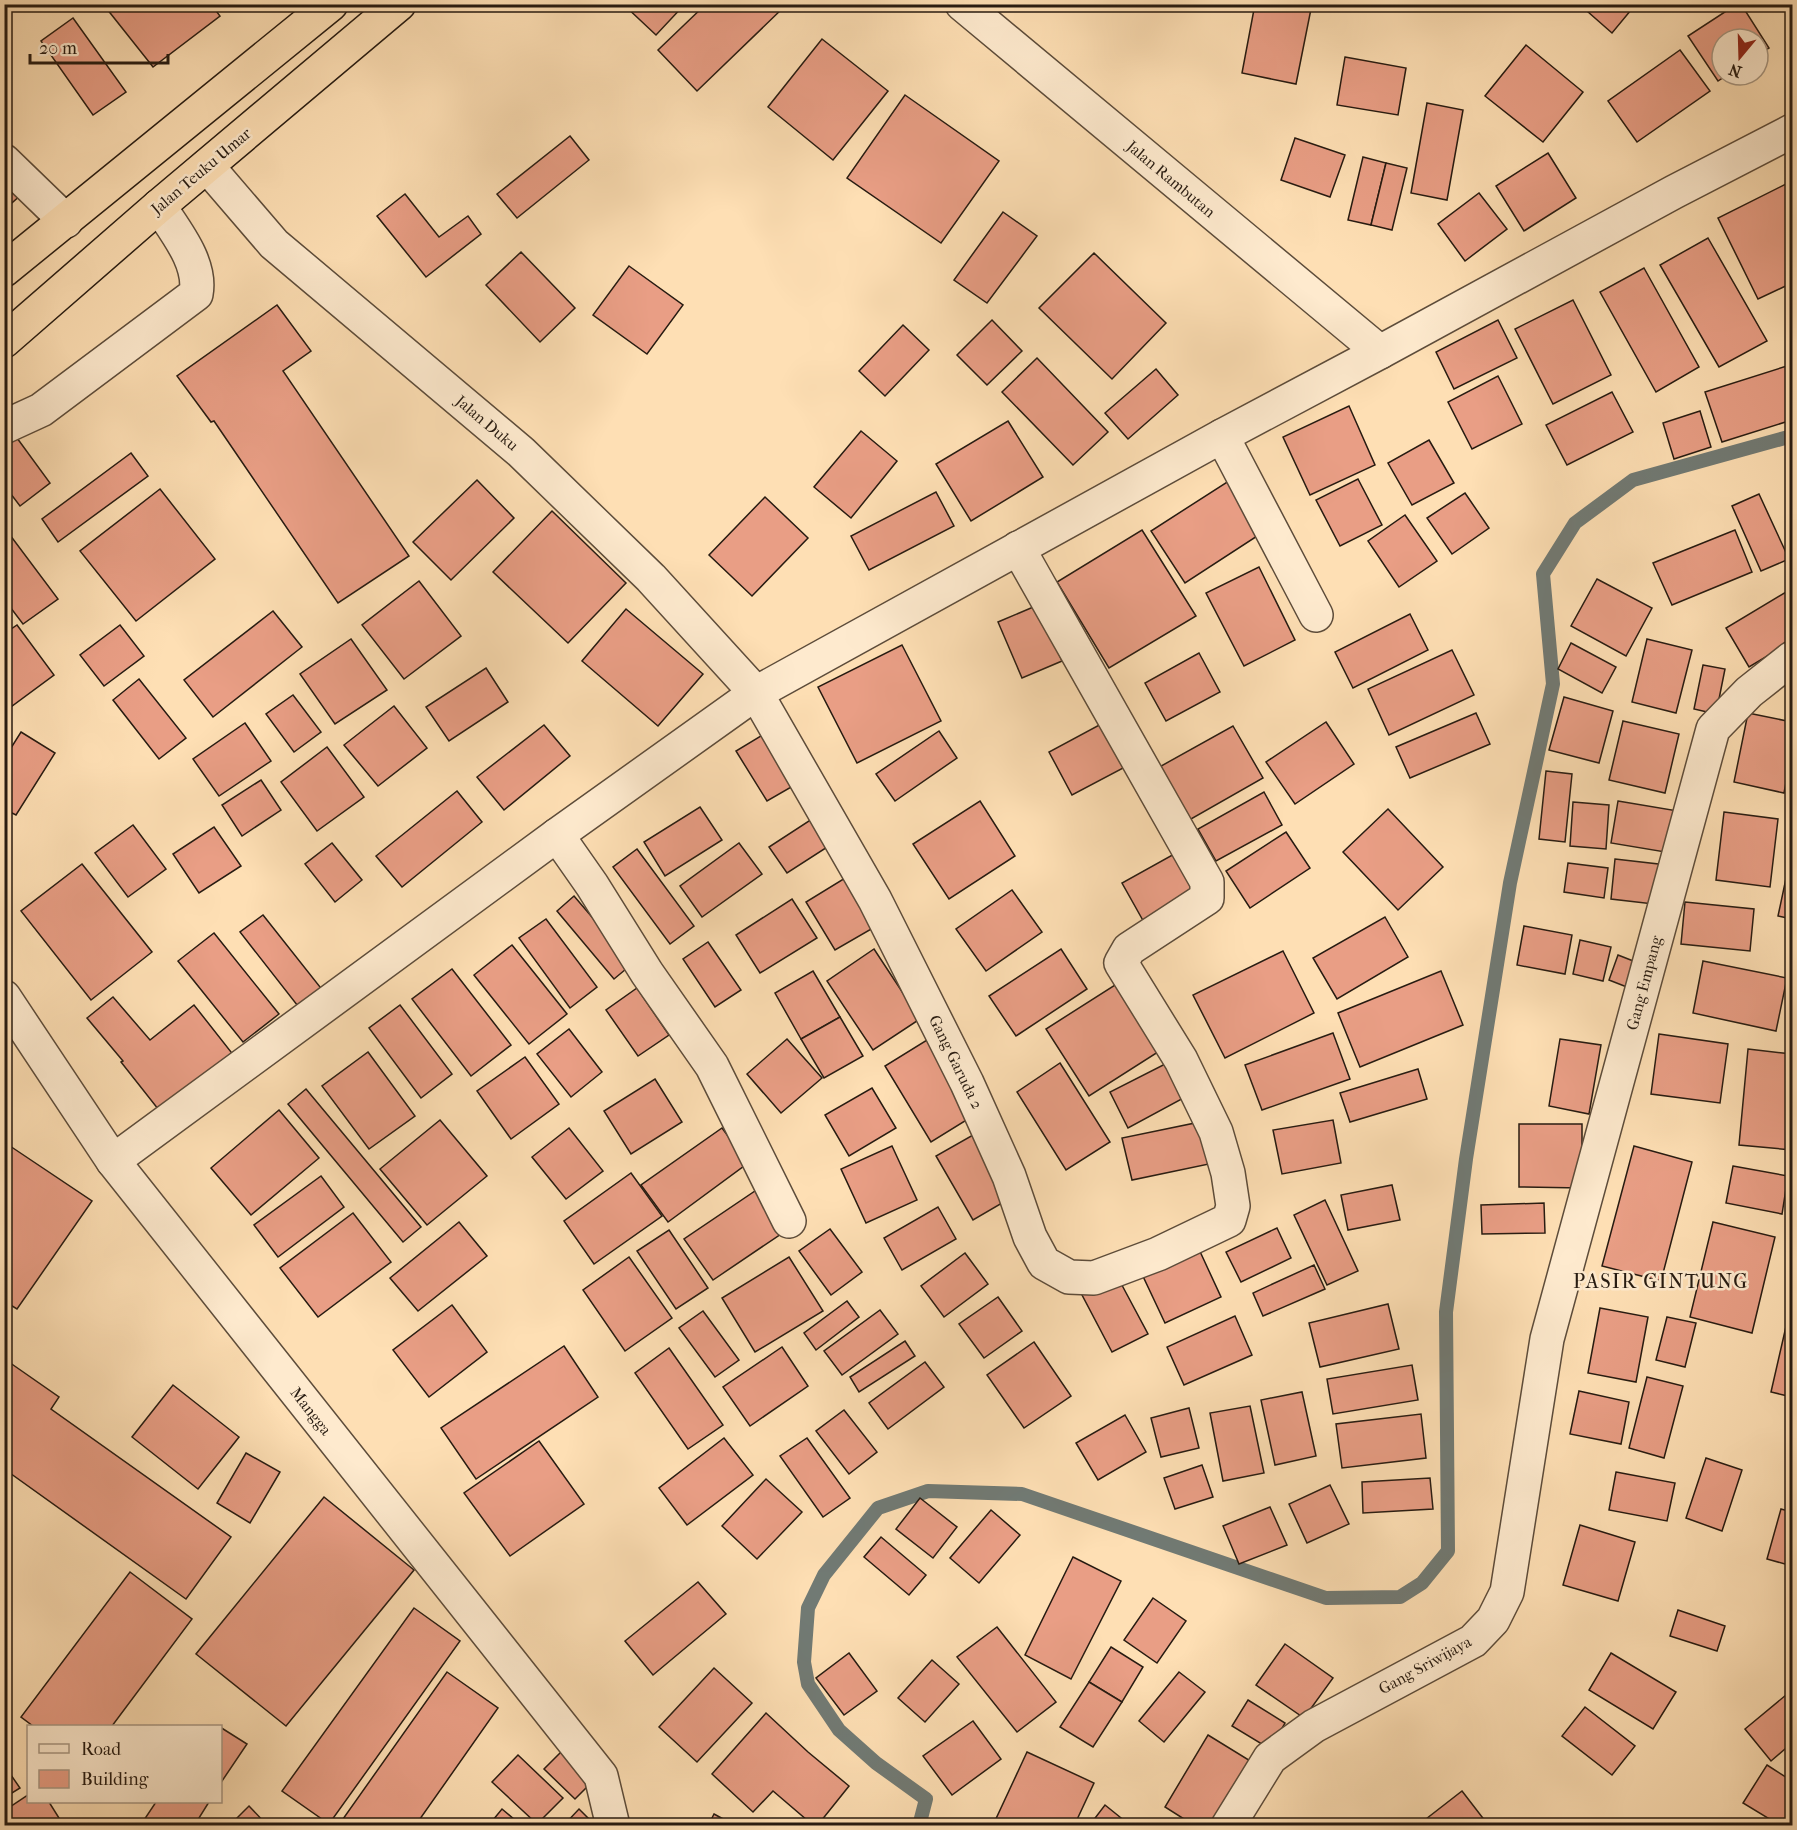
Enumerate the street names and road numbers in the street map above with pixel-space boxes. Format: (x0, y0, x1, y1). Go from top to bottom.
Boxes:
street label: Jalan Teuku Umar (146, 124, 255, 220)
street label: Jalan Rambutan (1121, 135, 1220, 222)
street label: Jalan Duku (450, 390, 522, 455)
street label: Gang Empang (1622, 933, 1666, 1032)
street label: Gang Garuda 2 (925, 1012, 987, 1112)
street label: Mangga (286, 1383, 336, 1439)
street label: Gang Sriwijaya (1375, 1631, 1475, 1698)

